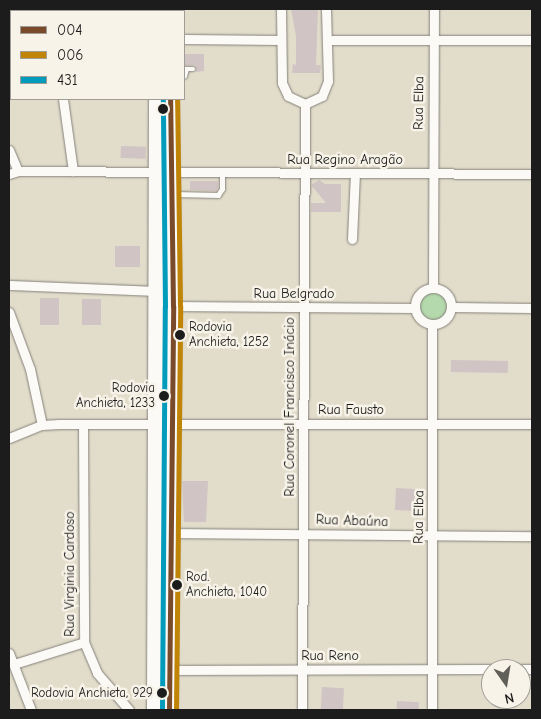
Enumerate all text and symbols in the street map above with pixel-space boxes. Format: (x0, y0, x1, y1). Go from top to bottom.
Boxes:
legend (10, 10, 185, 100)
text: 004 (57, 21, 83, 39)
text: 006 (57, 46, 83, 64)
text: 431 (57, 71, 78, 89)
street label: Rua Elba (410, 76, 428, 130)
unlabelled marker (158, 104, 168, 114)
street label: Rua Regino Aragão (287, 152, 403, 168)
street label: Rua Belgrado (254, 286, 334, 302)
street label: Rua Coronel Francisco Inácio (282, 317, 298, 497)
place label: Rodovia Anchieta, 1252 (189, 320, 269, 351)
marker: Rodovia Anchieta, 1252 (175, 330, 185, 340)
place label: Rodovia Anchieta, 1233 (76, 381, 155, 412)
marker: Rodovia Anchieta, 1233 (159, 391, 169, 401)
street label: Rua Fausto (318, 402, 384, 418)
street label: Rua Elba (410, 490, 428, 544)
street label: Rua Virginia Cardoso (62, 511, 78, 637)
street label: Rua Abaúna (316, 511, 388, 531)
place label: Rod. Anchieta, 1040 (186, 570, 267, 601)
marker: Rod. Anchieta, 1040 (172, 580, 182, 590)
street label: Rua Reno (301, 648, 359, 664)
north arrow (481, 659, 531, 709)
place label: Rodovia Anchieta, 929 (31, 685, 153, 701)
marker: Rodovia Anchieta, 929 (157, 688, 167, 698)
text: N (503, 689, 516, 707)

